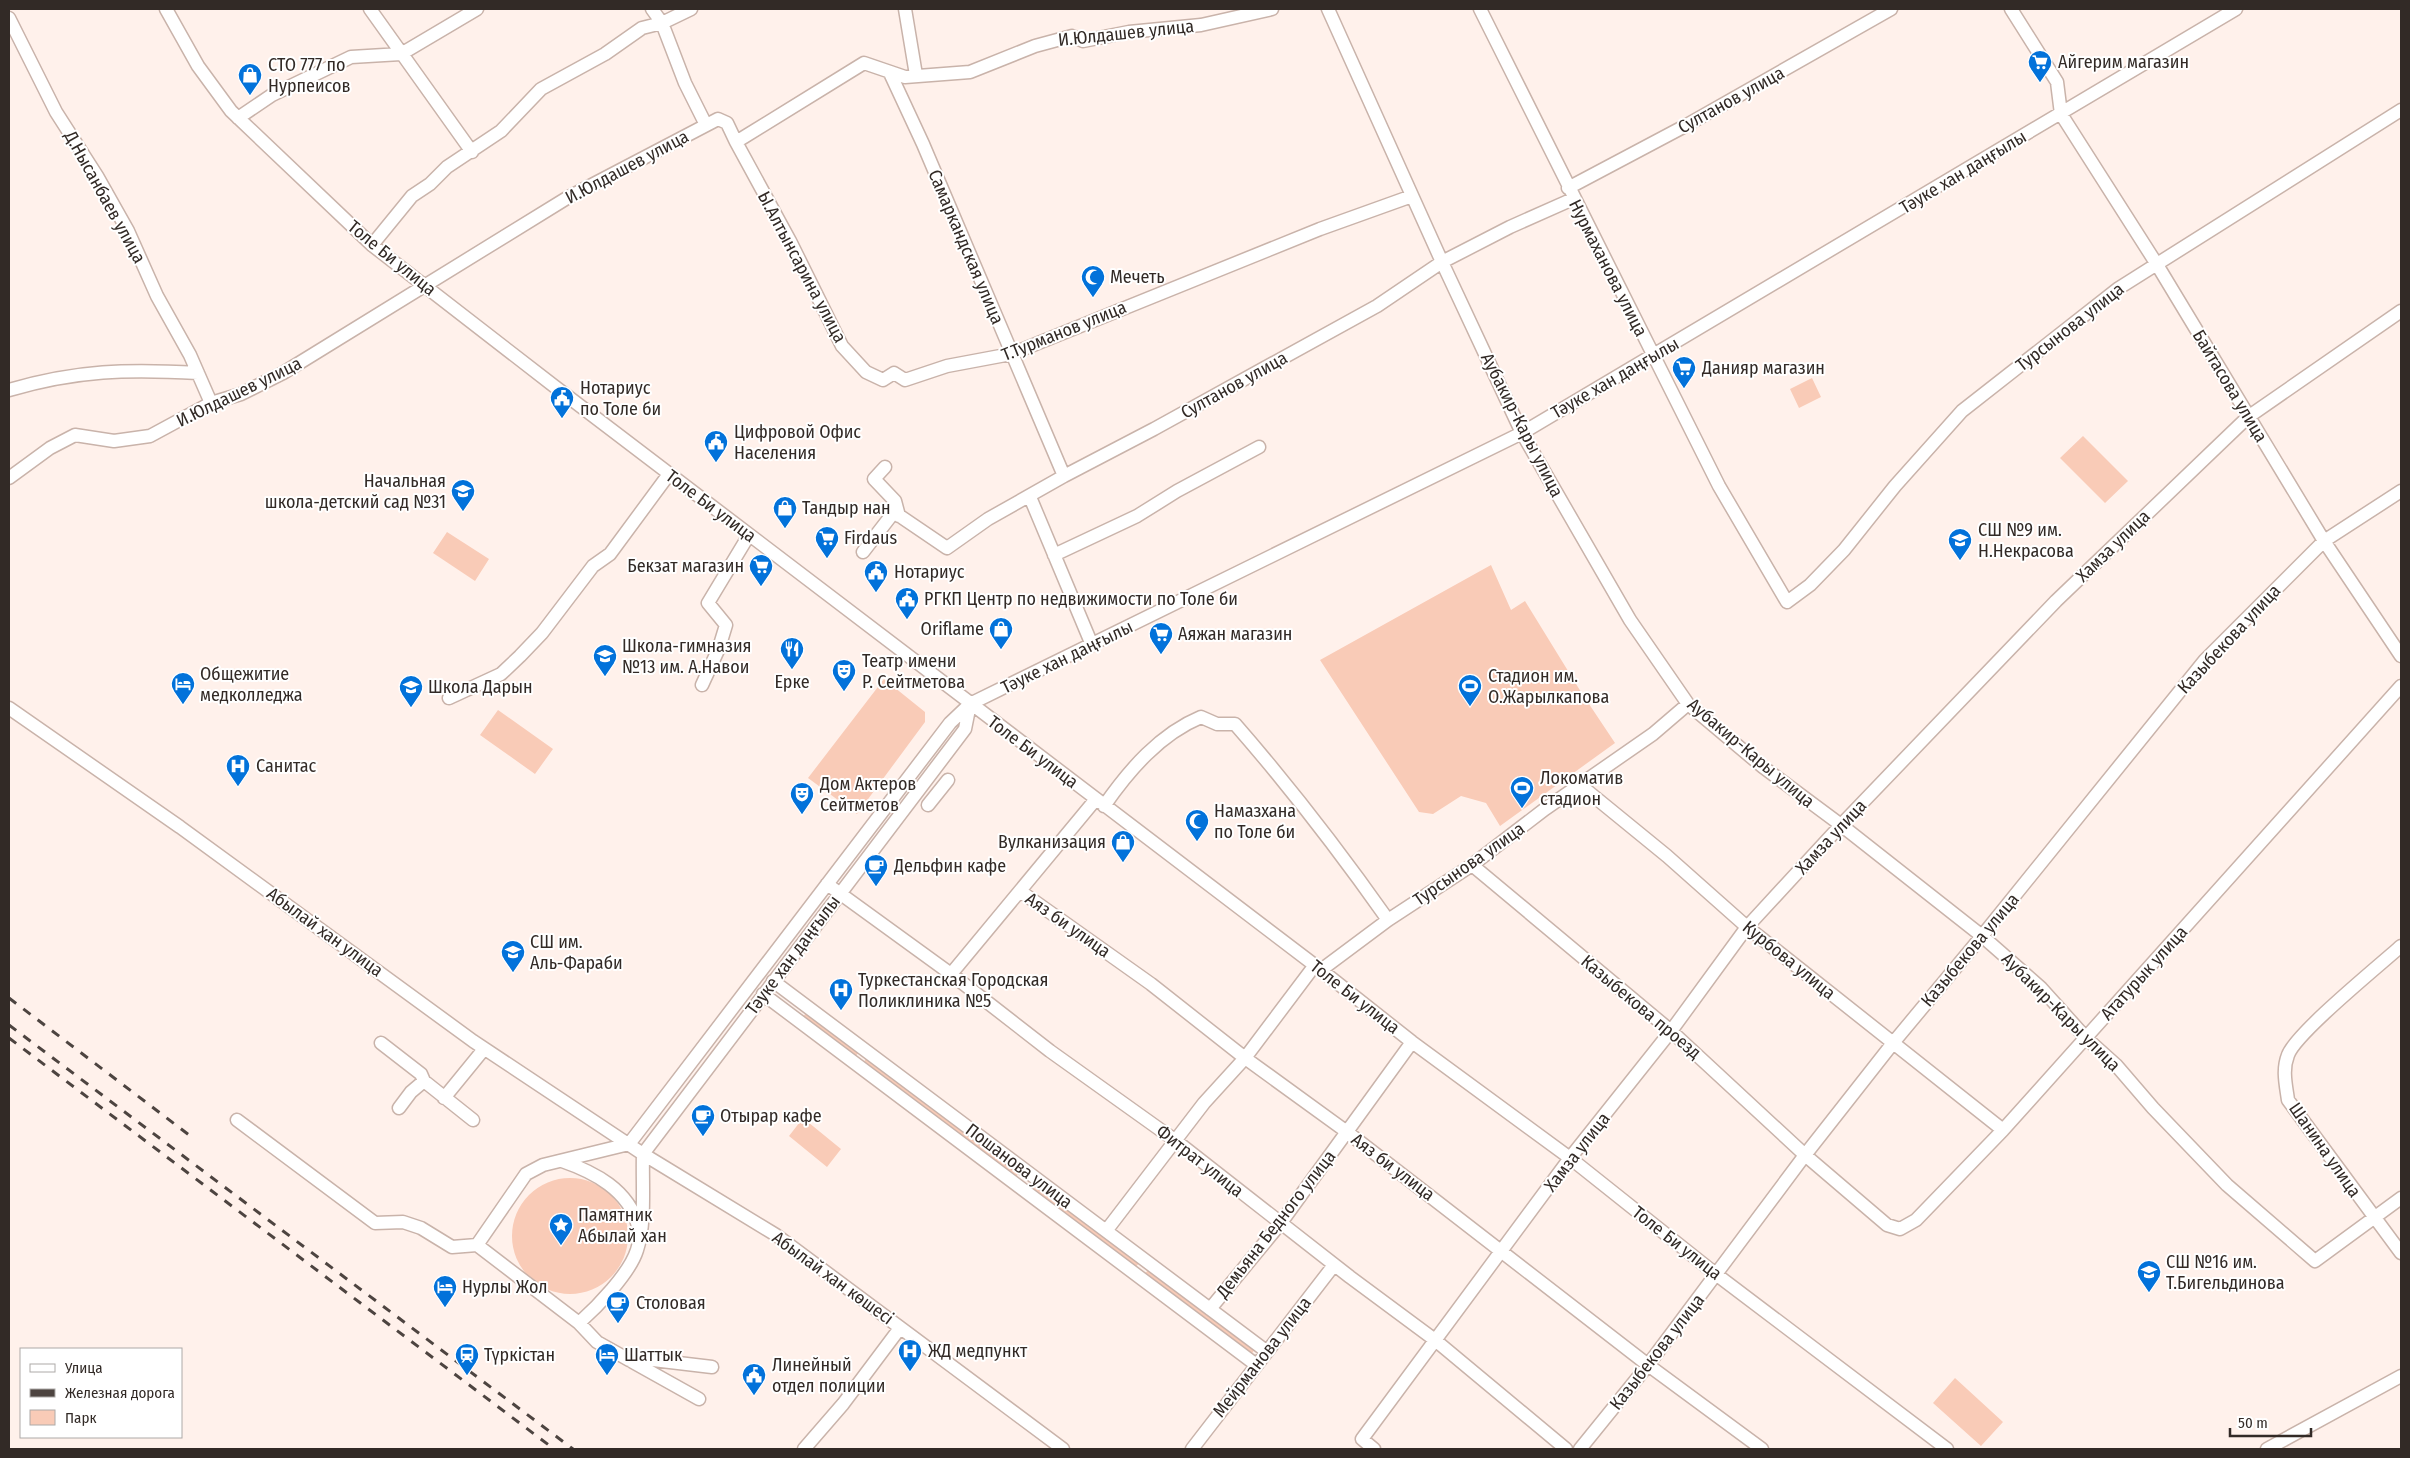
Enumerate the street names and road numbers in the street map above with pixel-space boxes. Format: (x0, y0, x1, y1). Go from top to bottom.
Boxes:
street label: И.Юлдашев улица (1057, 15, 1195, 51)
street label: Султанов улица (1674, 62, 1788, 138)
street label: И.Юлдашев улица (562, 125, 693, 209)
street label: Д.Нысанбаев улица (59, 126, 151, 267)
street label: Тәуке хан даңғылы (1896, 126, 2030, 218)
street label: Самаркандская улица (924, 166, 1009, 328)
street label: Ы.Алтынсарина улица (753, 188, 851, 347)
street label: Нурмаханова улица (1564, 196, 1652, 340)
street label: Толе Би улица (343, 216, 441, 300)
street label: Турсынова улица (2012, 278, 2129, 376)
street label: Т.Турманов улица (998, 296, 1130, 366)
street label: Байтасова улица (2188, 326, 2272, 446)
street label: Тәуке хан даңғылы (1547, 333, 1683, 423)
street label: Султанов улица (1177, 347, 1291, 423)
street label: Аубакир-Кары улица (1476, 349, 1568, 501)
street label: И.Юлдашев улица (173, 352, 305, 432)
street label: Толе Би улица (661, 465, 761, 547)
street label: Хамза улица (2071, 505, 2155, 587)
street label: Казыбекова улица (2173, 580, 2285, 698)
street label: Тәуке хан даңғылы (998, 616, 1136, 698)
street label: Аубакир-Кары улица (1683, 693, 1819, 813)
street label: Толе Би улица (983, 711, 1083, 793)
street label: Хамза улица (1791, 795, 1871, 879)
street label: Турсынова улица (1409, 817, 1529, 911)
street label: Абылай хан улица (263, 883, 387, 982)
street label: Аяз би улица (1021, 888, 1115, 962)
street label: Казыбекова улица (1916, 889, 2024, 1011)
street label: Тәуке хан даңғылы (741, 891, 845, 1019)
street label: Курбова улица (1738, 916, 1840, 1004)
street label: Ататурык улица (2096, 921, 2192, 1025)
street label: Аубакир-Кары улица (1997, 948, 2125, 1076)
street label: Казыбекова проезд (1576, 950, 1706, 1064)
street label: Толе Би улица (1306, 955, 1404, 1039)
street label: Шанина улица (2284, 1098, 2366, 1202)
street label: Хамза улица (1539, 1108, 1615, 1196)
street label: Пошанова улица (961, 1119, 1077, 1213)
street label: Фитрат улица (1152, 1120, 1248, 1202)
street label: Аяз би улица (1347, 1128, 1439, 1206)
street label: Демьяна Бедного улица (1211, 1146, 1341, 1303)
street label: Толе Би улица (1628, 1201, 1726, 1285)
street label: Абылай хан көшесі (768, 1227, 898, 1329)
street label: Казыбекова улица (1605, 1289, 1709, 1414)
street label: Мейрманова улица (1208, 1292, 1316, 1422)

